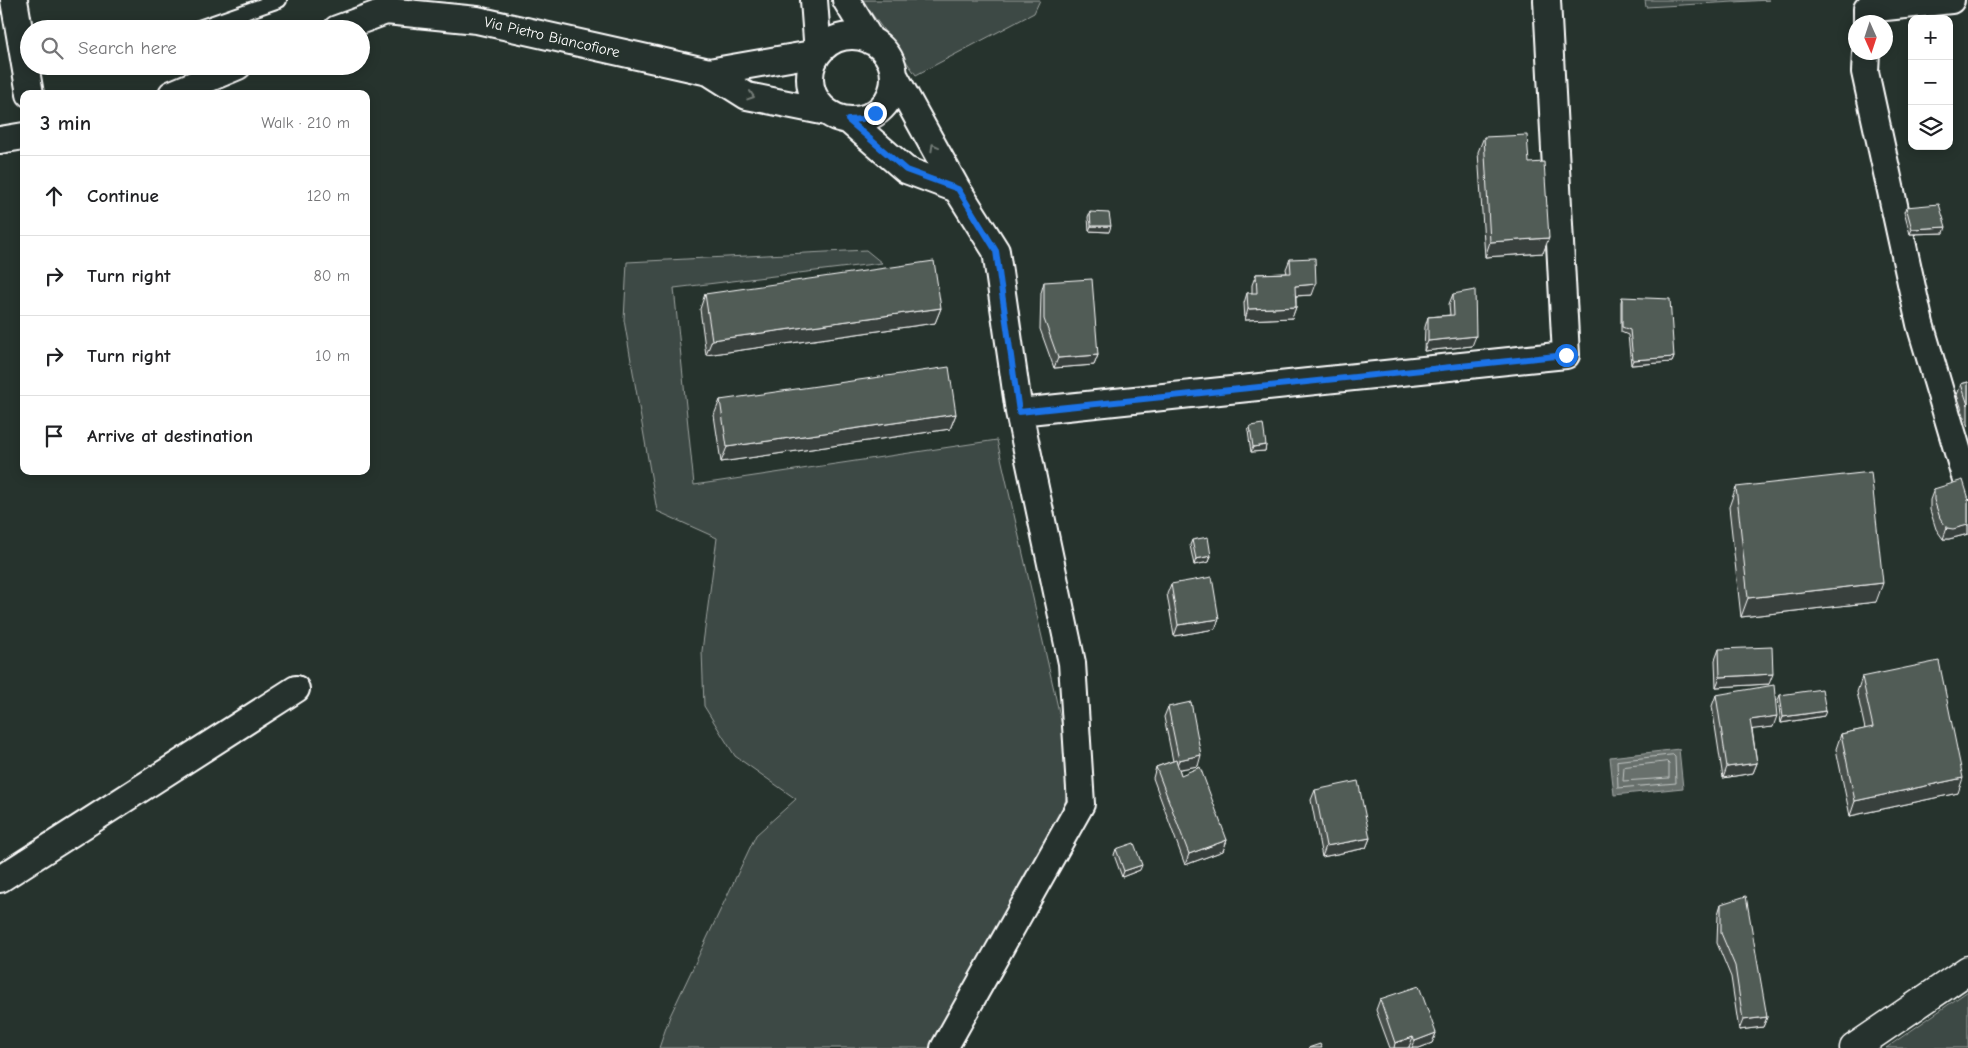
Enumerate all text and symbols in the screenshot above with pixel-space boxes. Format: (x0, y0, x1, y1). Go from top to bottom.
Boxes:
street label: Via Pietro Biancofiore (482, 13, 622, 62)
north arrow (1848, 15, 1893, 60)
map controls (1908, 15, 1953, 150)
button: + (1908, 15, 1953, 60)
search box (20, 20, 370, 75)
icon: search (38, 34, 66, 62)
text: Search here (78, 37, 177, 59)
button: − (1908, 60, 1953, 105)
one-way arrow (746, 90, 755, 100)
route end (864, 102, 887, 125)
button: layers (1908, 105, 1953, 150)
text: 3 min (40, 111, 91, 135)
text: Walk · 210 m (261, 114, 350, 132)
one-way arrow (930, 143, 940, 152)
icon: ahead (40, 182, 68, 210)
text: Continue (87, 185, 159, 207)
text: 120 m (307, 187, 350, 205)
icon: right (40, 262, 68, 290)
text: Turn right (87, 265, 171, 287)
text: 80 m (313, 267, 350, 285)
icon: right (40, 342, 68, 370)
route start (1555, 344, 1578, 367)
text: Turn right (87, 345, 171, 367)
text: 10 m (315, 347, 350, 365)
icon: arrive (40, 422, 68, 450)
text: Arrive at destination (87, 425, 253, 447)

